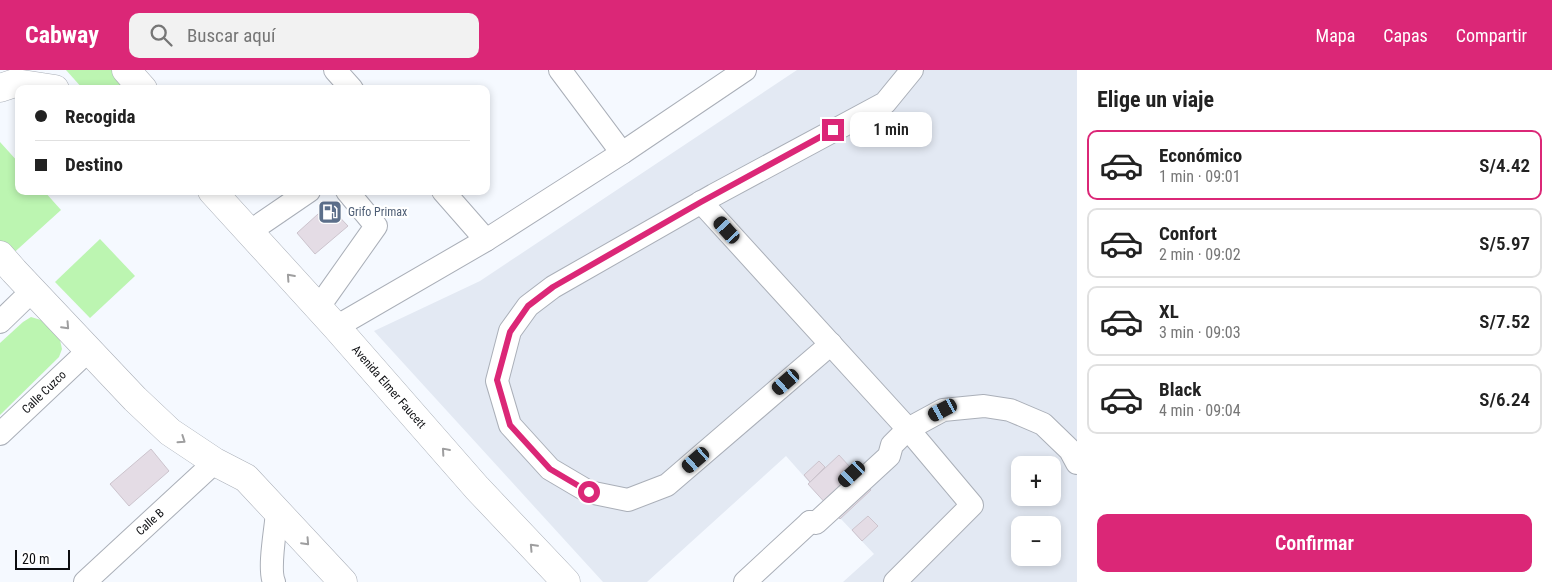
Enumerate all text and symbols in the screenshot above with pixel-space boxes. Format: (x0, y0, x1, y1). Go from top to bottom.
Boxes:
search box (129, 13, 479, 58)
text: Cabway (25, 21, 99, 49)
icon: search (147, 21, 175, 49)
text: Buscar aquí (187, 24, 275, 47)
text: Mapa (1316, 25, 1355, 46)
text: Capas (1383, 25, 1428, 46)
text: Compartir (1456, 25, 1527, 46)
text: Elige un viaje (1097, 87, 1214, 112)
text: Recogida (65, 105, 136, 128)
callout: 1 min (850, 112, 933, 148)
route end (822, 119, 844, 141)
text: 1 min (873, 120, 909, 139)
icon: car (1099, 143, 1144, 188)
text: Económico (1159, 144, 1242, 167)
text: Destino (65, 153, 123, 176)
text: S/4.42 (1479, 154, 1530, 177)
text: 1 min · 09:01 (1159, 167, 1241, 186)
fuel station icon: Grifo Primax (317, 199, 343, 225)
place label: Grifo Primax (348, 205, 407, 219)
car (711, 214, 742, 246)
icon: car (1099, 221, 1144, 266)
text: Confort (1159, 222, 1217, 245)
text: S/5.97 (1479, 232, 1530, 255)
text: 2 min · 09:02 (1159, 245, 1241, 264)
one-way arrow (287, 274, 296, 283)
icon: car (1099, 299, 1144, 344)
text: XL (1159, 300, 1179, 323)
text: S/7.52 (1479, 310, 1530, 333)
one-way arrow (60, 320, 69, 329)
text: 3 min · 09:03 (1159, 323, 1241, 342)
street label: Avenida Elmer Faucett (349, 343, 429, 432)
car (769, 366, 802, 398)
street label: Calle Cuzco (19, 368, 69, 416)
icon: car (1099, 377, 1144, 422)
text: Black (1159, 378, 1201, 401)
text: S/6.24 (1479, 388, 1530, 411)
car (926, 396, 959, 424)
text: 4 min · 09:04 (1159, 401, 1241, 420)
one-way arrow (176, 433, 185, 443)
car (679, 444, 712, 476)
one-way arrow (442, 448, 450, 457)
map controls (1011, 456, 1061, 566)
button: + (1011, 456, 1061, 506)
car (835, 458, 868, 490)
route start (578, 481, 600, 503)
street label: Calle B (133, 506, 167, 538)
button: Confirmar (1097, 514, 1532, 572)
button: − (1011, 516, 1061, 566)
one-way arrow (300, 537, 309, 546)
one-way arrow (530, 543, 539, 552)
scale bar (15, 547, 70, 570)
text: 20 m (22, 551, 50, 567)

